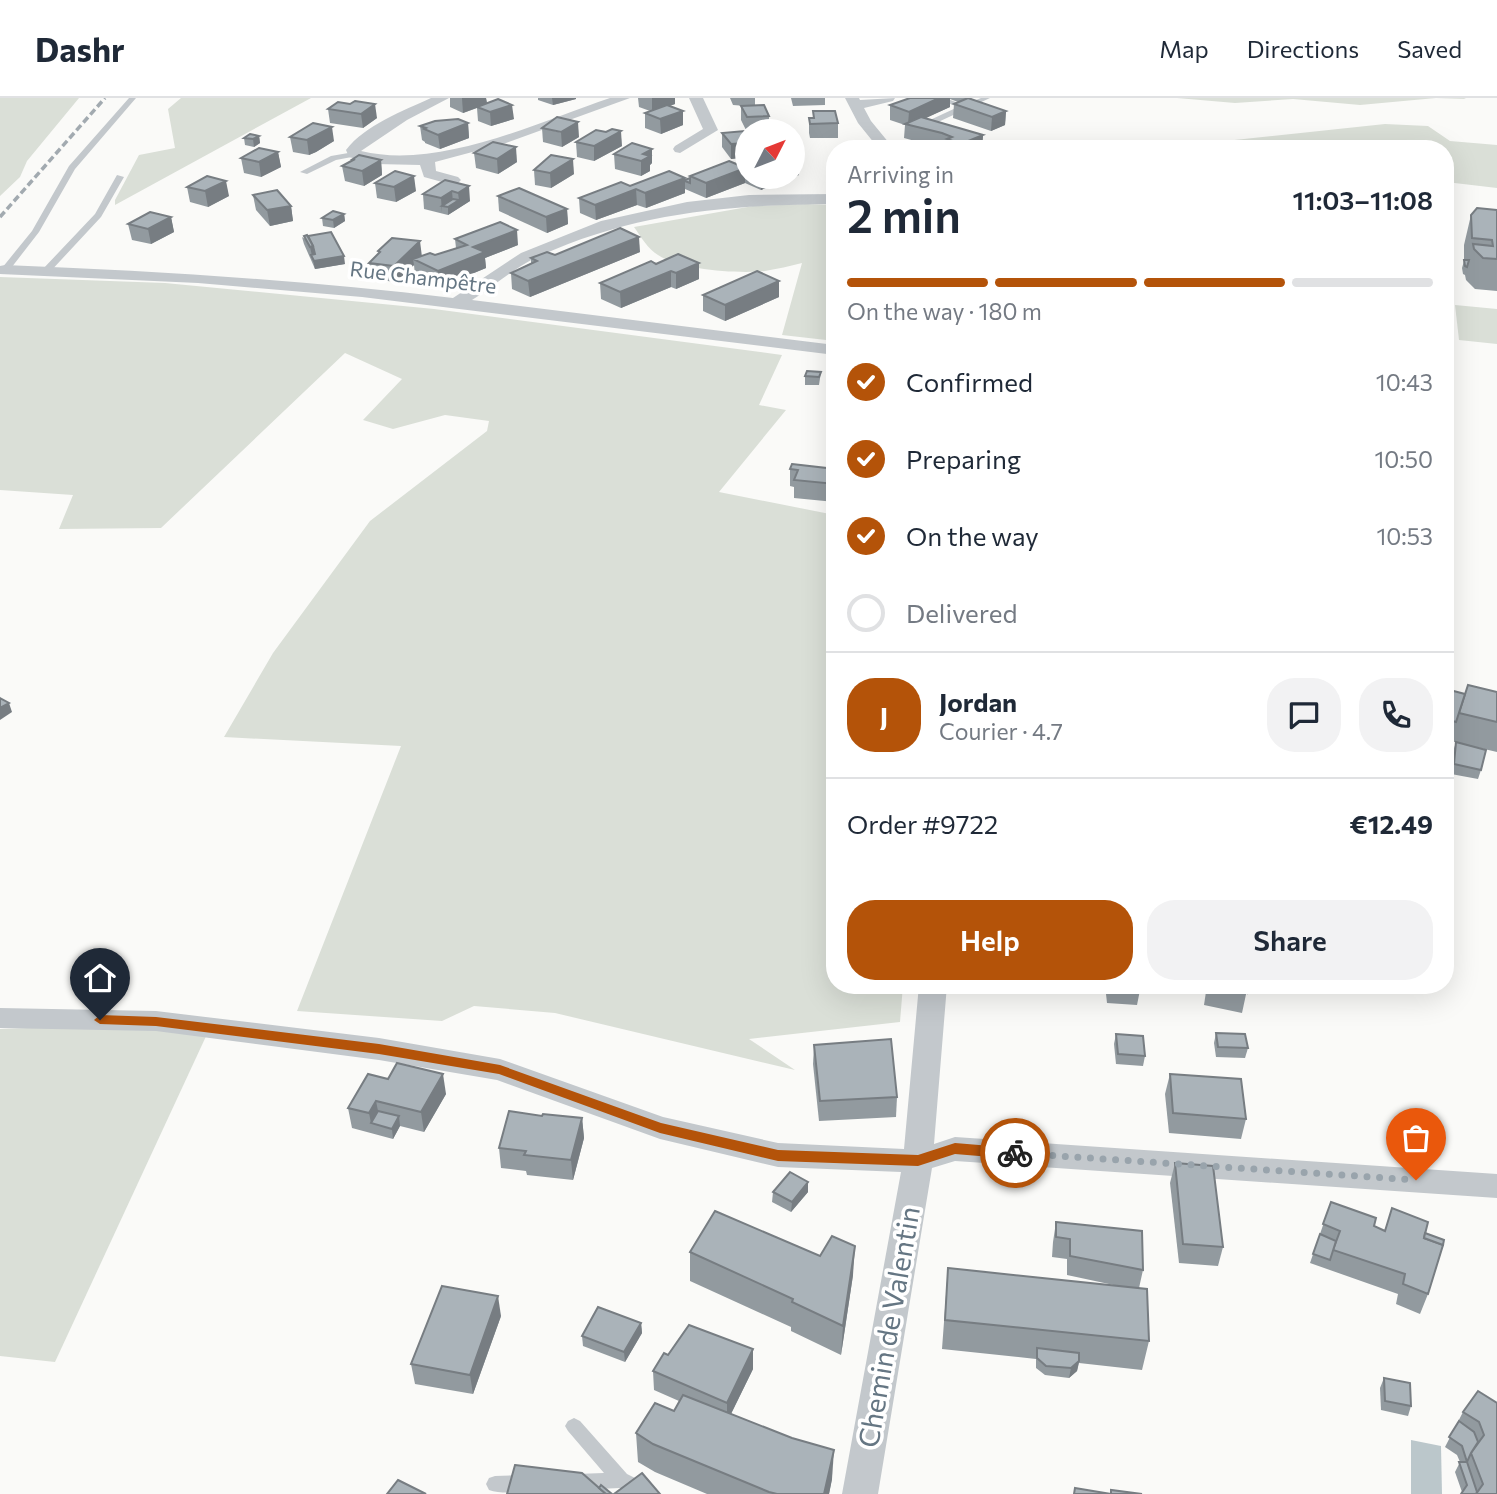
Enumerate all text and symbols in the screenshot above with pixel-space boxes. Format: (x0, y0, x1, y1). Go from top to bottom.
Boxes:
text: Dashr (35, 28, 125, 69)
text: Map (1159, 34, 1209, 63)
text: Directions (1247, 34, 1359, 63)
text: Saved (1397, 34, 1462, 63)
north arrow (735, 119, 805, 189)
map controls (735, 119, 805, 189)
text: Arriving in (847, 160, 954, 188)
text: 11:03–11:08 (1293, 184, 1433, 215)
text: 2 min (847, 186, 961, 242)
street label: Rue Champêtre (348, 255, 498, 298)
text: On the way · 180 m (847, 297, 1042, 325)
icon: check (847, 363, 885, 401)
text: Confirmed (906, 366, 1033, 397)
text: 10:43 (1376, 368, 1433, 396)
icon: check (847, 440, 885, 478)
text: Preparing (906, 443, 1021, 474)
text: 10:50 (1375, 445, 1433, 473)
icon: check (847, 517, 885, 555)
text: On the way (906, 520, 1039, 551)
text: 10:53 (1376, 522, 1433, 550)
text: Delivered (906, 597, 1017, 628)
button: chat (1267, 678, 1341, 752)
button: phone (1359, 678, 1433, 752)
text: Jordan (939, 686, 1017, 717)
text: J (880, 700, 888, 731)
text: Courier · 4.7 (939, 717, 1063, 745)
text: Order #9722 (847, 808, 998, 839)
text: €12.49 (1349, 808, 1433, 839)
button: Help (847, 900, 1133, 980)
button: Share (1147, 900, 1433, 980)
pin (70, 948, 130, 1020)
icon: home (81, 959, 119, 997)
pin (1386, 1108, 1446, 1180)
courier (980, 1118, 1050, 1188)
icon: bag (1397, 1119, 1435, 1157)
icon: bike (996, 1134, 1034, 1172)
street label: Chemin de Valentin (850, 1204, 926, 1450)

